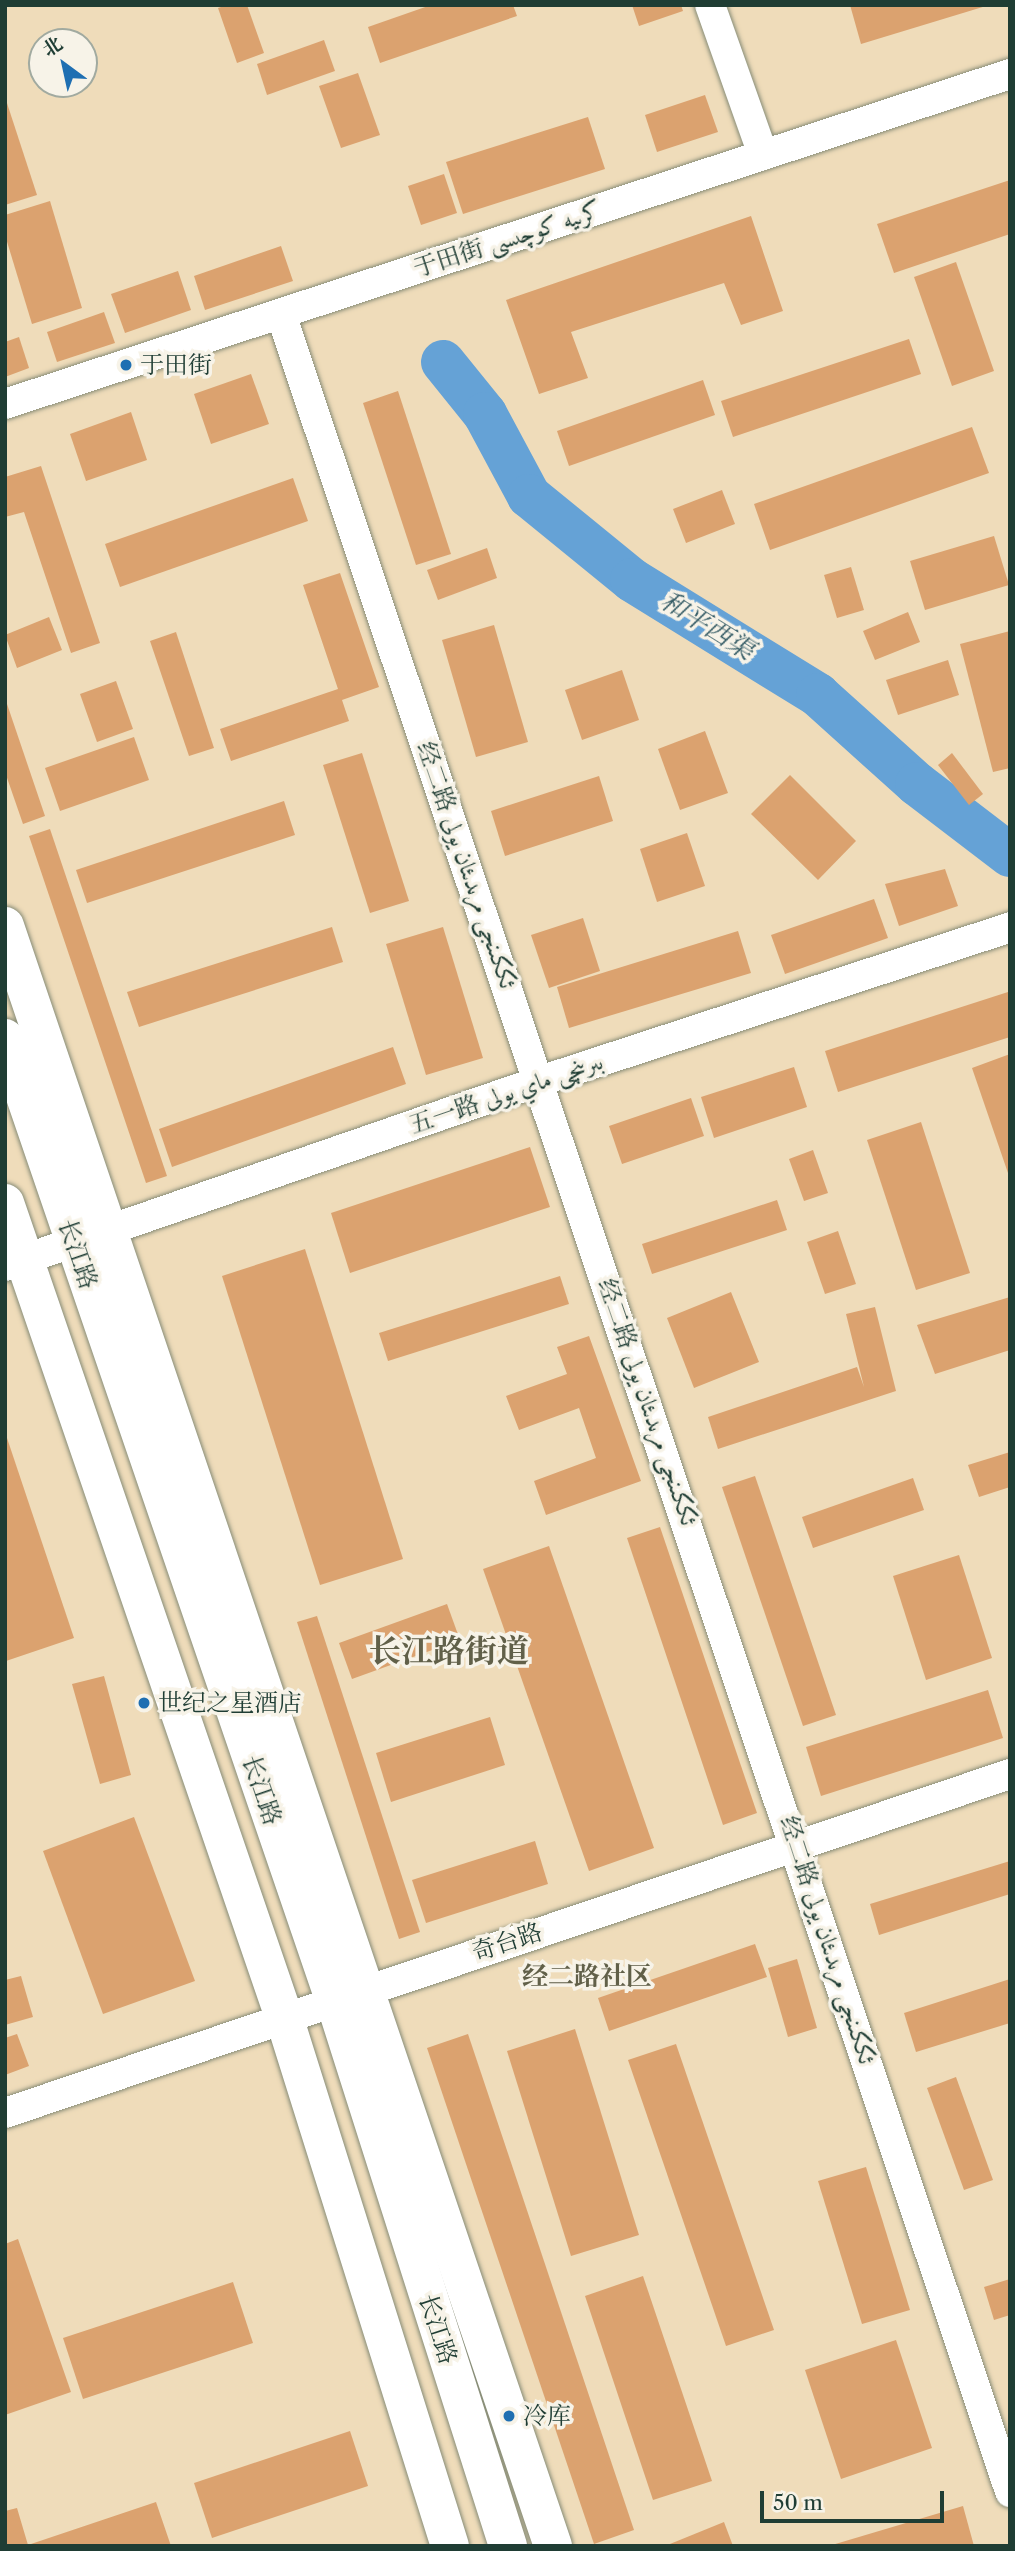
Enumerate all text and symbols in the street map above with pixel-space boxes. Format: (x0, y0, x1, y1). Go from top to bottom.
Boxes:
north arrow (28, 28, 98, 98)
text: 北 (38, 32, 67, 61)
street label: 于田街 كرىيە كوچىسى (410, 195, 604, 283)
place label: 于田街 (140, 351, 212, 379)
marker: 于田街 (118, 357, 134, 373)
water label: 和平西渠 (655, 585, 759, 667)
street label: 经二路 ئككىنجى مرىدىئان يولى (411, 738, 523, 992)
street label: 五一路 بىرىنچى ماي يولى (406, 1046, 606, 1140)
street label: 长江路 (53, 1215, 103, 1293)
street label: 经二路 ئككىنجى مرىدىئان يولى (592, 1275, 704, 1529)
district label: 长江路街道 (369, 1632, 529, 1670)
place label: 世纪之星酒店 (158, 1689, 302, 1717)
marker: 世纪之星酒店 (136, 1695, 152, 1711)
street label: 长江路 (237, 1751, 287, 1829)
street label: 经二路 ئككىنجى مرىدىئان يولى (774, 1812, 882, 2068)
street label: 奇台路 (468, 1917, 546, 1967)
district label: 经二路社区 (522, 1961, 652, 1993)
street label: 长江路 (413, 2290, 463, 2368)
place label: 冷库 (523, 2402, 571, 2430)
marker: 冷库 (501, 2408, 517, 2424)
scale bar (763, 2478, 947, 2522)
text: 50 m (773, 2490, 823, 2515)

